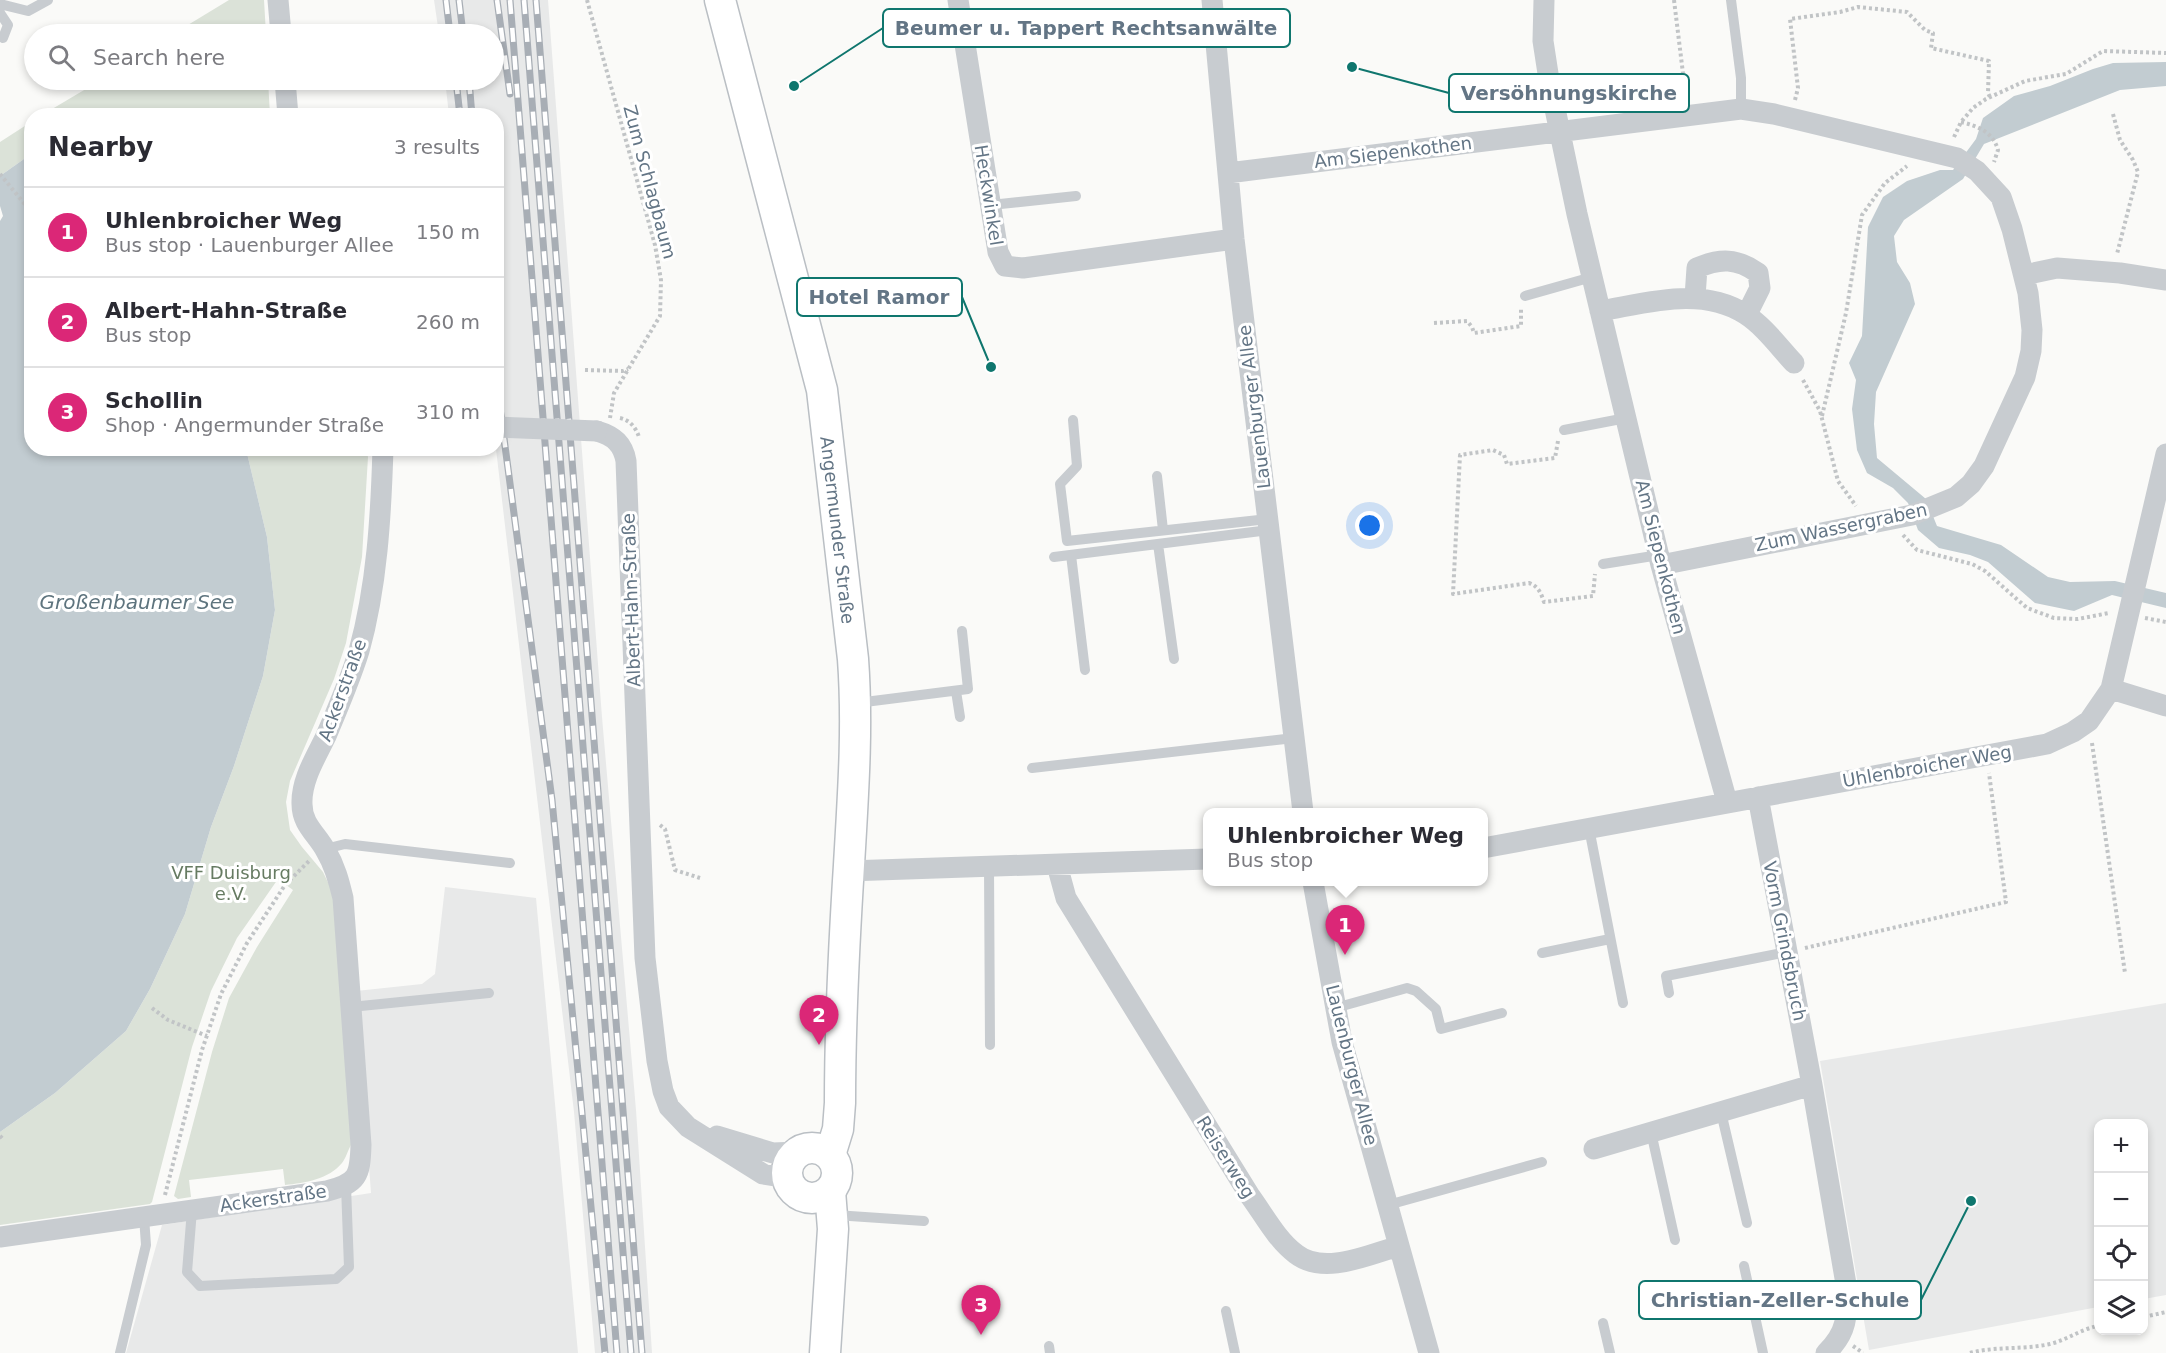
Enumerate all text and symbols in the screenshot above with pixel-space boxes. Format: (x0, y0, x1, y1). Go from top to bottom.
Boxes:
callout: Beumer u. Tappert Rechtsanwälte (883, 9, 1290, 47)
text: Beumer u. Tappert Rechtsanwälte (895, 16, 1277, 40)
search box (24, 24, 504, 90)
icon: search (45, 41, 78, 74)
text: Search here (93, 45, 225, 70)
callout: Versöhnungskirche (1449, 74, 1689, 112)
text: Versöhnungskirche (1461, 81, 1677, 105)
street label: Zum Schlagbaum (619, 103, 681, 261)
text: Nearby (48, 132, 153, 162)
street label: Am Siepenkothen (1313, 132, 1473, 172)
text: 3 results (394, 135, 480, 159)
street label: Heckwinkel (971, 143, 1007, 247)
text: Uhlenbroicher Weg (105, 208, 342, 233)
text: 1 (61, 220, 74, 244)
text: 150 m (416, 220, 480, 244)
text: Bus stop · Lauenburger Allee (105, 233, 394, 257)
callout: Hotel Ramor (797, 278, 962, 316)
text: Hotel Ramor (809, 285, 950, 309)
text: Albert-Hahn-Straße (105, 298, 347, 323)
text: 2 (61, 310, 74, 334)
text: 260 m (416, 310, 480, 334)
text: Bus stop (105, 323, 191, 347)
street label: Lauenburger Allee (1234, 324, 1274, 490)
text: Schollin (105, 388, 203, 413)
text: 3 (61, 400, 74, 424)
text: 310 m (416, 400, 480, 424)
text: Shop · Angermunder Straße (105, 413, 384, 437)
street label: Angermunder Straße (817, 435, 859, 625)
street label: Am Siepenkothen (1632, 477, 1690, 637)
street label: Zum Wassergraben (1753, 498, 1929, 556)
your location (1355, 511, 1384, 540)
street label: Albert-Hahn-Straße (617, 513, 645, 687)
water label: Großenbaumer See (40, 590, 234, 614)
street label: Ackerstraße (314, 636, 370, 744)
street label: Uhlenbroicher Weg (1841, 741, 2013, 791)
popup (1203, 808, 1488, 886)
text: Uhlenbroicher Weg (1227, 823, 1464, 848)
text: Bus stop (1227, 848, 1313, 872)
street label: Vorm Grindsbruch (1759, 859, 1811, 1023)
park label: VFF Duisburg e.V. (171, 862, 291, 904)
pin: 1 (1326, 906, 1364, 955)
street label: Lauenburger Allee (1322, 982, 1382, 1148)
pin: 2 (800, 996, 838, 1045)
street label: Reiserweg (1192, 1112, 1260, 1202)
map controls (2094, 1119, 2148, 1335)
button: + (2094, 1119, 2148, 1173)
button: − (2094, 1173, 2148, 1227)
street label: Ackerstraße (218, 1180, 328, 1216)
button: locate (2094, 1227, 2148, 1281)
callout: Christian-Zeller-Schule (1639, 1281, 1921, 1319)
button: layers (2094, 1281, 2148, 1335)
pin: 3 (962, 1286, 1000, 1335)
text: Christian-Zeller-Schule (1651, 1288, 1909, 1312)

